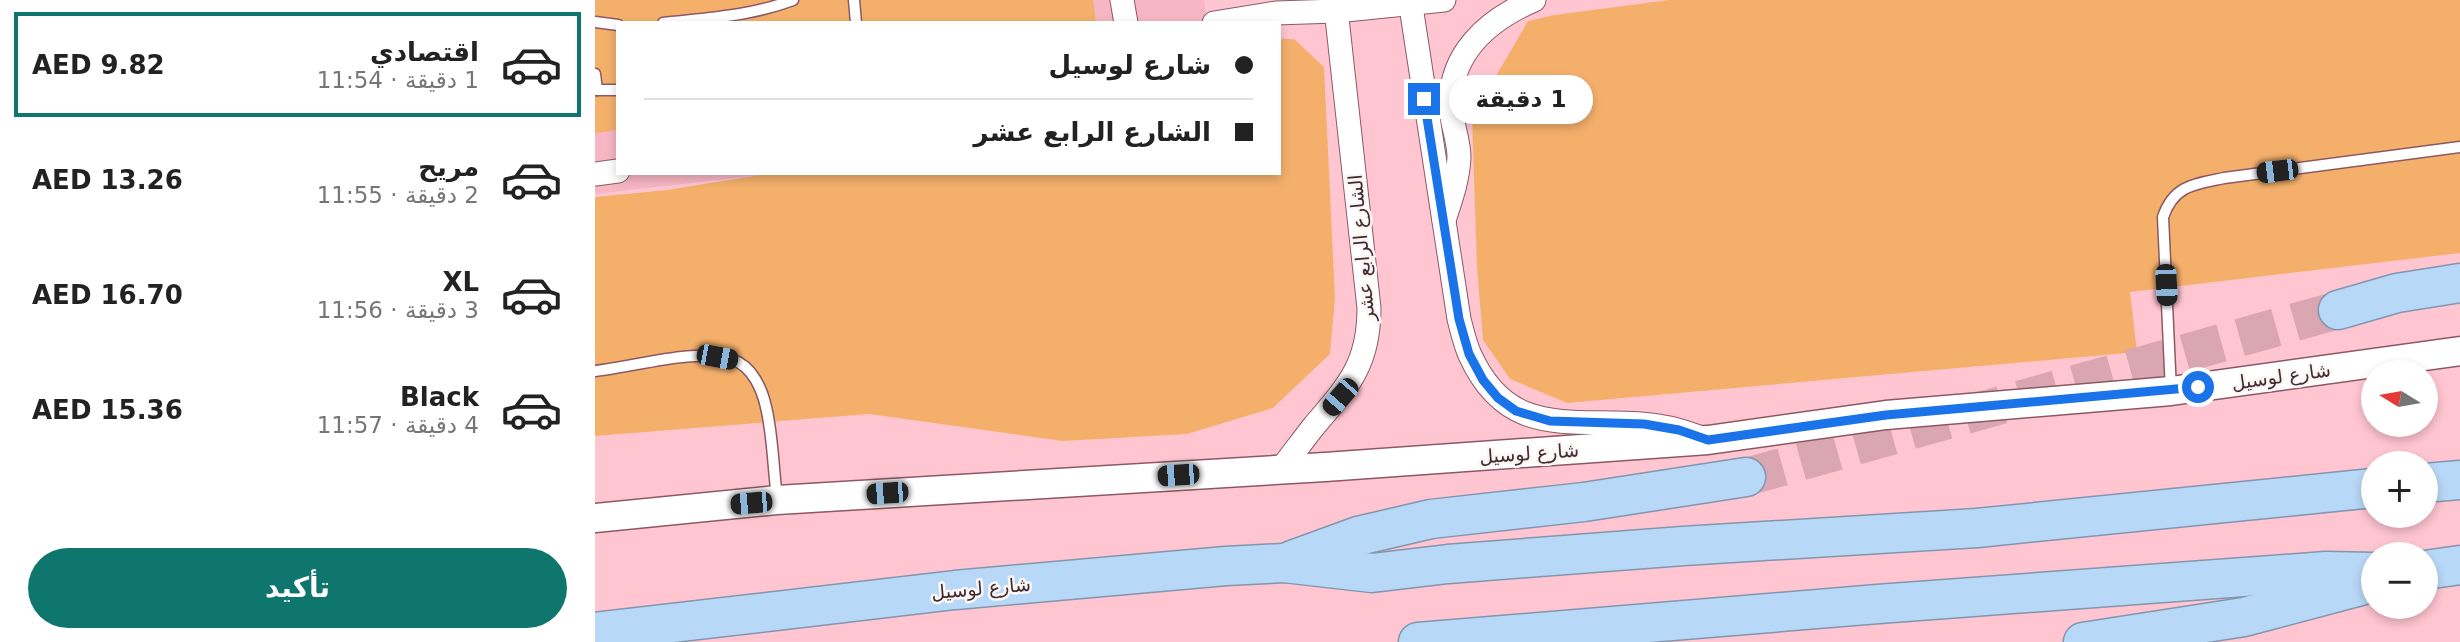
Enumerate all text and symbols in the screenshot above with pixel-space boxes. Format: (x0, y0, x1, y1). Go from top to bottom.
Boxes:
icon: car (500, 33, 563, 96)
text: اقتصادي (370, 37, 479, 67)
text: AED 9.82 (32, 50, 165, 80)
text: شارع لوسيل (1048, 50, 1211, 80)
text: 1 دقيقة · 11:54 (317, 67, 479, 93)
callout: 1 دقيقة (1449, 74, 1592, 124)
route end (1408, 83, 1440, 115)
text: 1 دقيقة (1476, 86, 1566, 112)
text: الشارع الرابع عشر (974, 117, 1211, 147)
icon: car (500, 148, 563, 211)
text: مريح (418, 152, 479, 182)
car (2255, 158, 2300, 184)
text: AED 13.26 (32, 165, 183, 195)
street label: الشارع الرابع عشر (1344, 174, 1379, 323)
text: 2 دقيقة · 11:55 (317, 182, 479, 208)
icon: car (500, 263, 563, 326)
car (2155, 263, 2178, 307)
text: XL (442, 267, 479, 297)
text: AED 16.70 (32, 280, 183, 310)
text: 3 دقيقة · 11:56 (317, 297, 479, 323)
car (695, 343, 740, 371)
street label: شارع لوسيل (2230, 358, 2332, 395)
north arrow (2361, 360, 2438, 438)
map controls (2361, 360, 2438, 619)
route start (2182, 371, 2214, 403)
car (1319, 374, 1362, 420)
icon: car (500, 378, 563, 441)
text: Black (400, 382, 479, 412)
text: AED 15.36 (32, 395, 183, 425)
text: 4 دقيقة · 11:57 (317, 412, 479, 438)
street label: شارع لوسيل (1478, 439, 1580, 468)
button: + (2361, 451, 2438, 528)
car (1157, 463, 1200, 487)
car (866, 481, 909, 505)
car (730, 491, 773, 515)
button: − (2361, 542, 2438, 619)
button: تأكيد (28, 548, 567, 628)
street label: شارع لوسيل (930, 573, 1032, 604)

